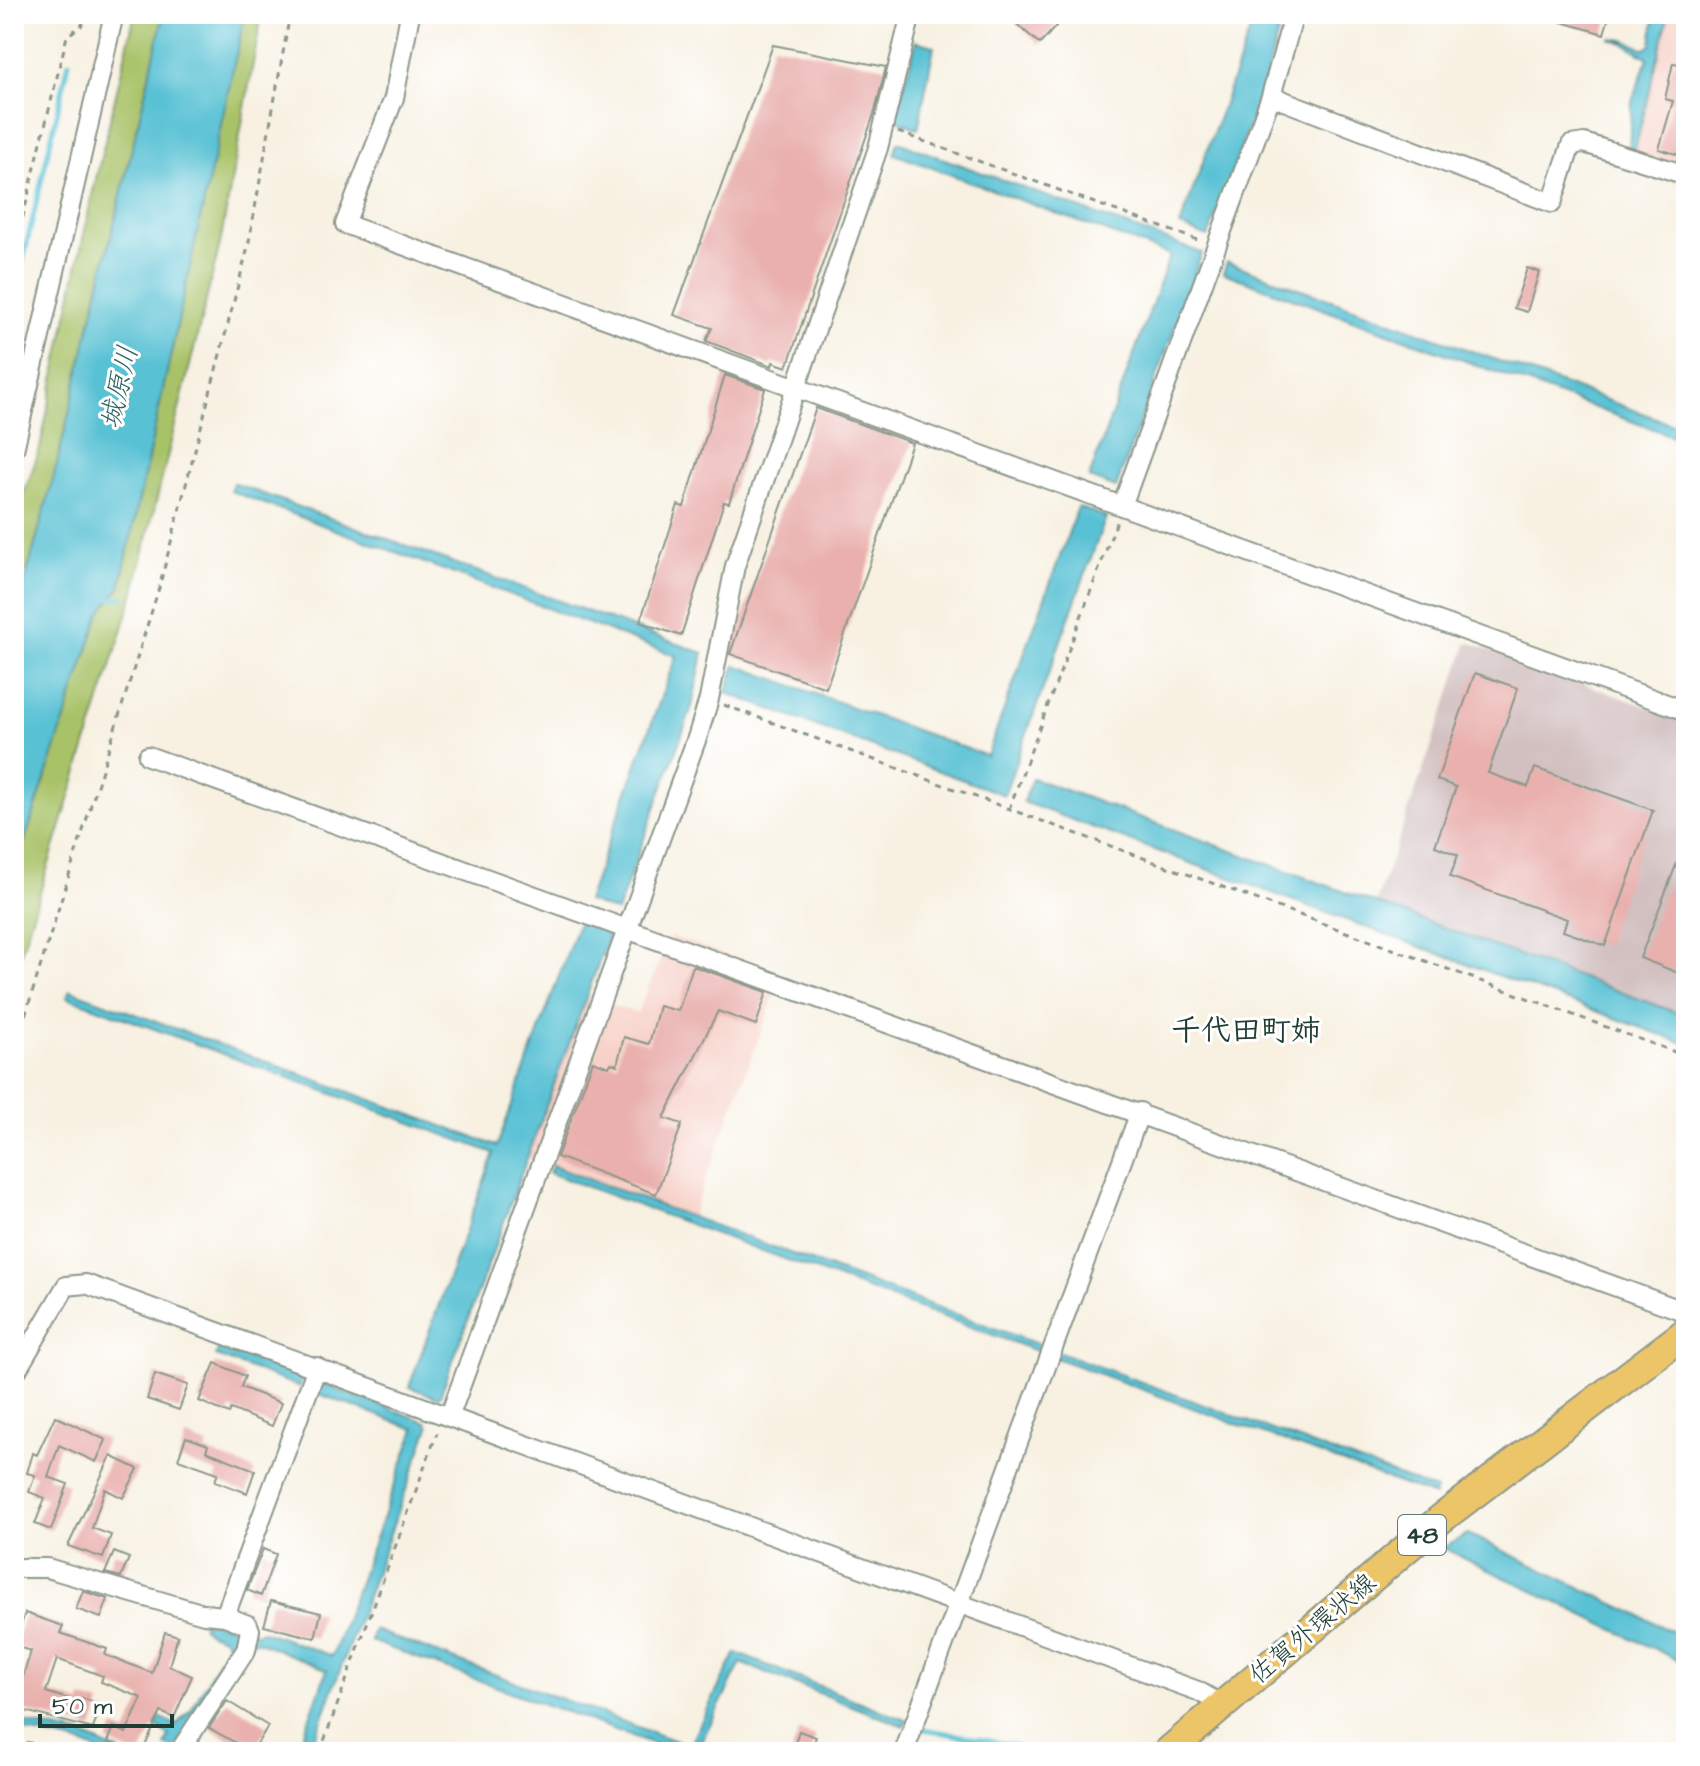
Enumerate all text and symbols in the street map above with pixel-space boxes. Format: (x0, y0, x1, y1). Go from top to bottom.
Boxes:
water label: 城原川 (91, 342, 148, 433)
district label: 千代田町姉 (1171, 1010, 1321, 1052)
road number: 48 (1398, 1515, 1446, 1555)
street label: 佐賀外環状線 (1241, 1565, 1384, 1693)
scale bar (40, 1678, 172, 1728)
text: 50 m (52, 1690, 113, 1724)

